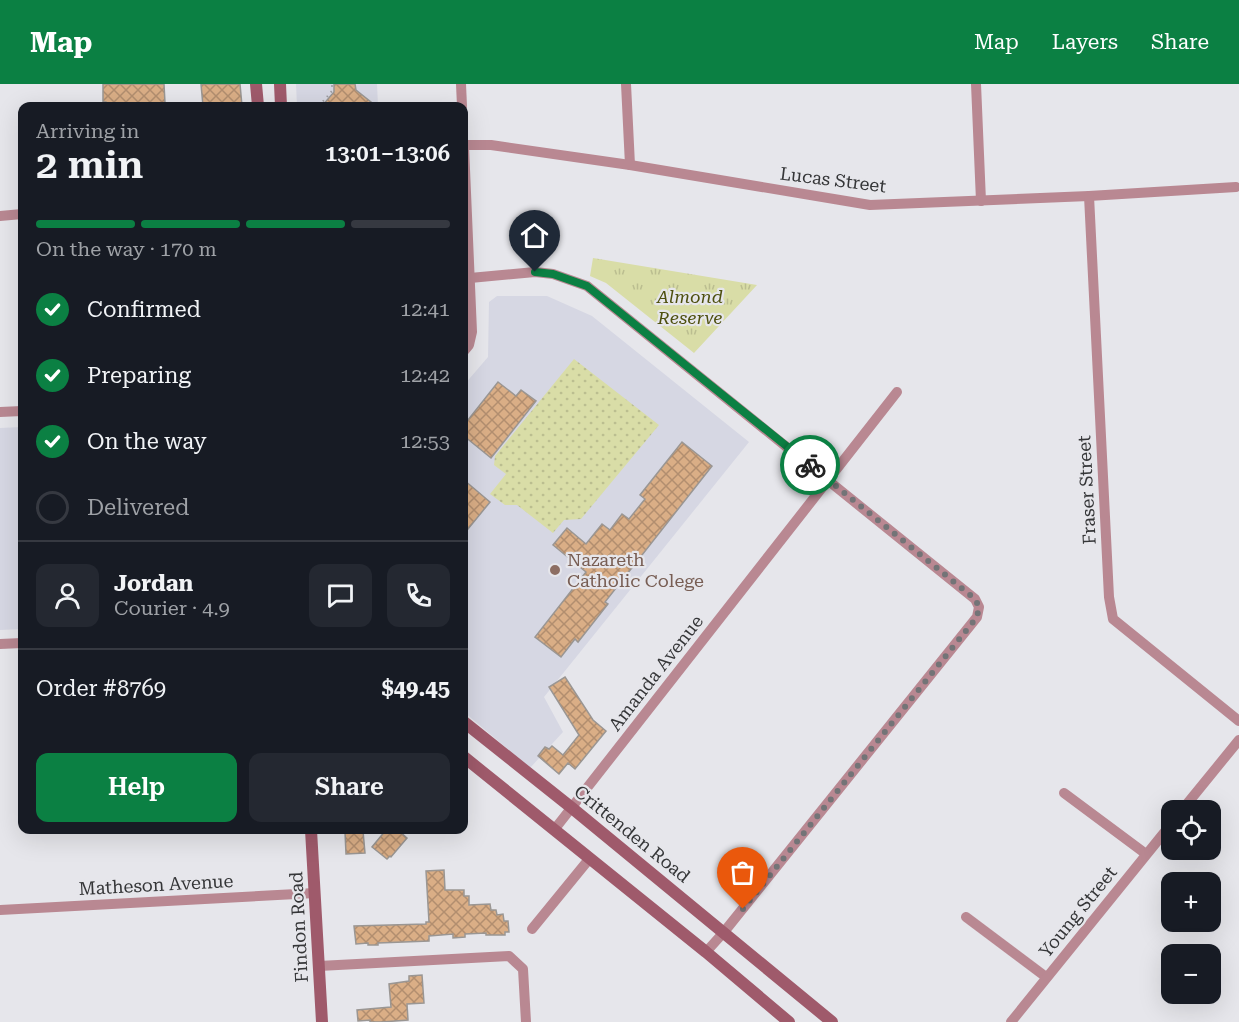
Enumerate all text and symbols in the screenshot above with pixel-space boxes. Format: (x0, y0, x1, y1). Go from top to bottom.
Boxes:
text: Map (30, 26, 92, 59)
text: Map (974, 30, 1019, 54)
text: Layers (1052, 30, 1118, 54)
text: Share (1151, 30, 1209, 54)
text: Arriving in (36, 119, 139, 143)
text: 13:01–13:06 (325, 141, 450, 166)
text: 2 min (36, 142, 143, 188)
street label: Lucas Street (779, 163, 888, 196)
pin (509, 210, 560, 272)
icon: home (518, 219, 551, 252)
text: On the way · 170 m (36, 237, 217, 261)
park label: Almond Reserve (656, 286, 723, 328)
icon: check (36, 293, 69, 326)
text: Confirmed (87, 297, 201, 322)
text: 12:41 (400, 297, 450, 321)
icon: check (36, 359, 69, 392)
text: Preparing (87, 363, 191, 388)
text: 12:42 (400, 363, 450, 387)
icon: check (36, 425, 69, 458)
text: On the way (87, 429, 207, 454)
text: 12:53 (400, 429, 450, 453)
courier (780, 435, 840, 495)
street label: Fraser Street (1073, 435, 1100, 545)
icon: bike (794, 449, 827, 482)
text: Delivered (87, 495, 189, 520)
place label: Nazareth Catholic Colege (567, 549, 704, 591)
marker: Nazareth Catholic Colege (548, 563, 562, 577)
button: person (36, 564, 99, 627)
button: chat (309, 564, 372, 627)
button: phone (387, 564, 450, 627)
text: Jordan (114, 571, 193, 596)
text: Courier · 4.9 (114, 596, 230, 620)
street label: Amanda Avenue (604, 611, 707, 735)
text: Order #8769 (36, 676, 166, 701)
text: $49.45 (381, 676, 450, 701)
button: Help (36, 753, 237, 822)
button: Share (249, 753, 450, 822)
street label: Crittenden Road (570, 780, 695, 887)
map controls (1161, 800, 1221, 1004)
button: locate (1161, 800, 1221, 860)
pin (717, 847, 768, 909)
icon: bag (726, 856, 759, 889)
street label: Young Street (1034, 862, 1121, 962)
street label: Matheson Avenue (78, 870, 234, 899)
street label: Findon Road (285, 871, 312, 983)
button: + (1161, 872, 1221, 932)
button: − (1161, 944, 1221, 1004)

